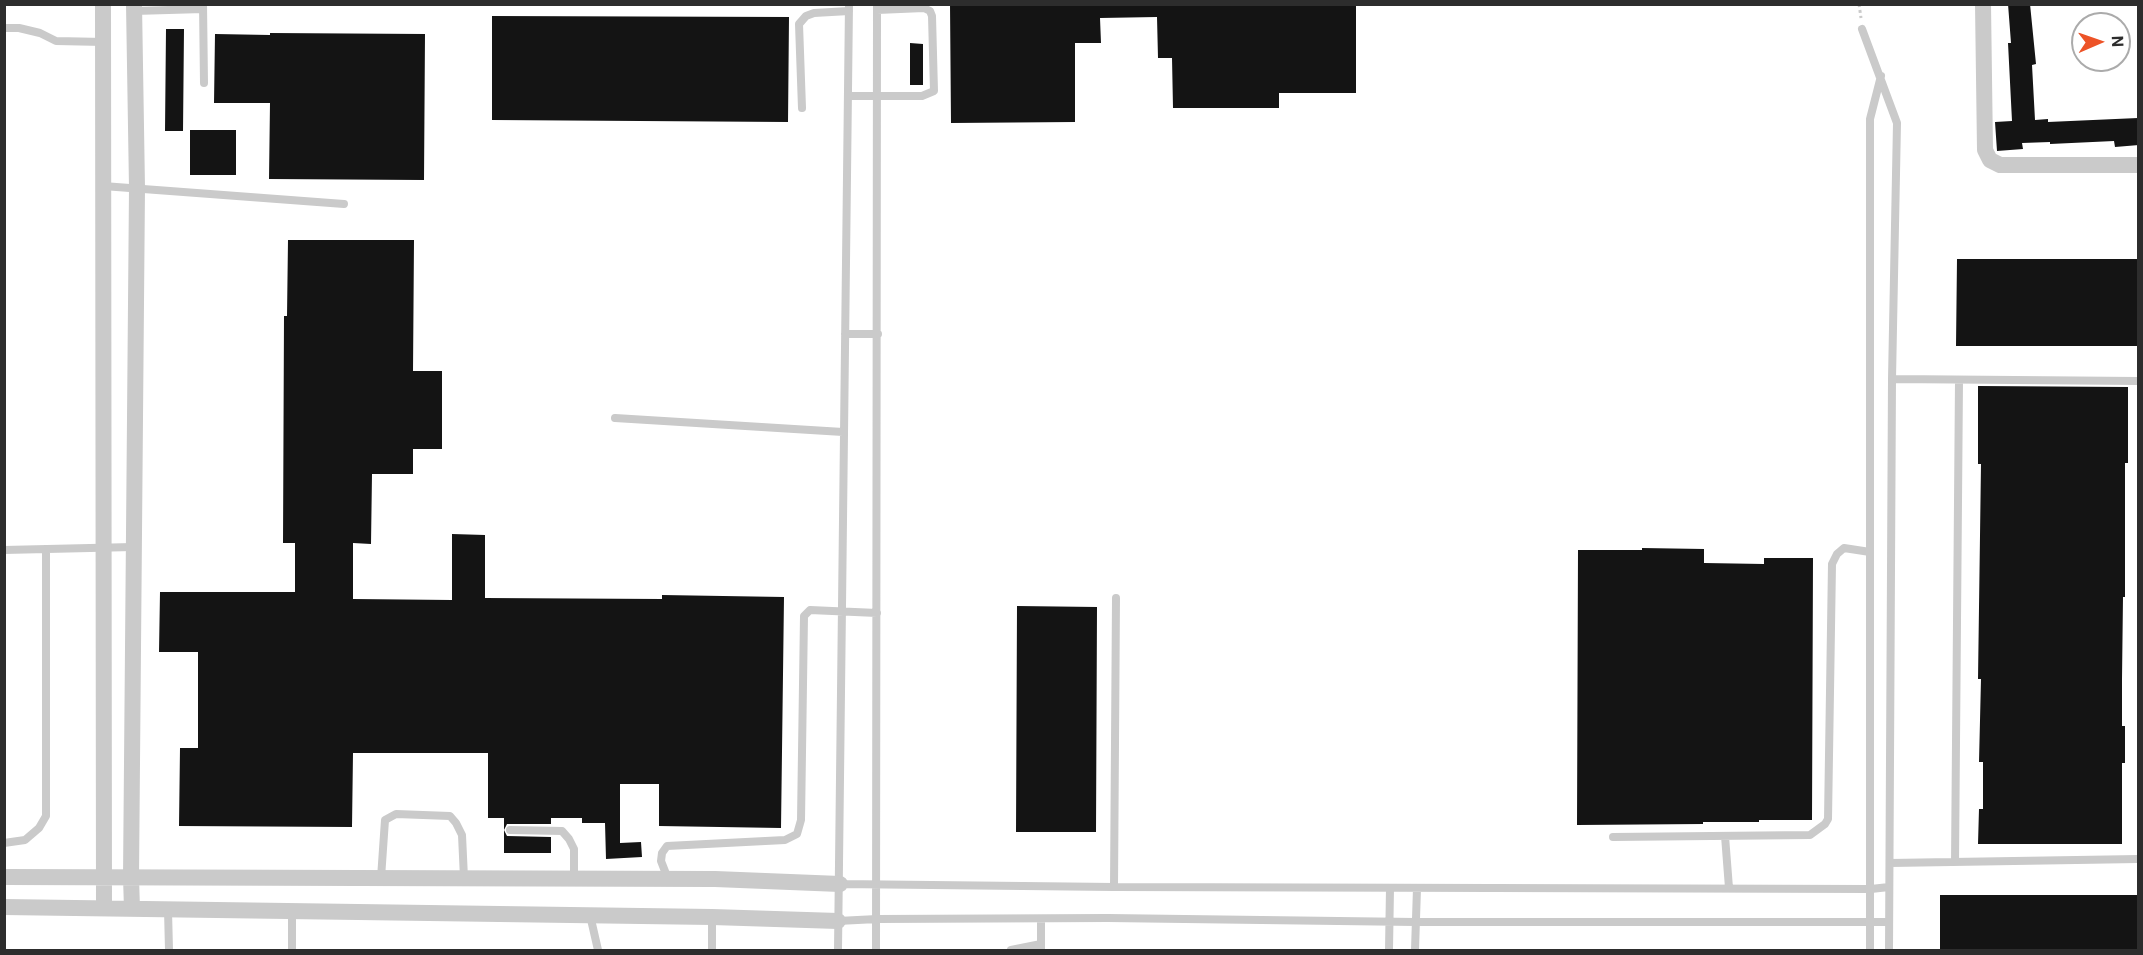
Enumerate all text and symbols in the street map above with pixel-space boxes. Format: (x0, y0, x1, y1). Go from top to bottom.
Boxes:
north arrow (2071, 12, 2131, 72)
text: N (2108, 35, 2127, 47)

